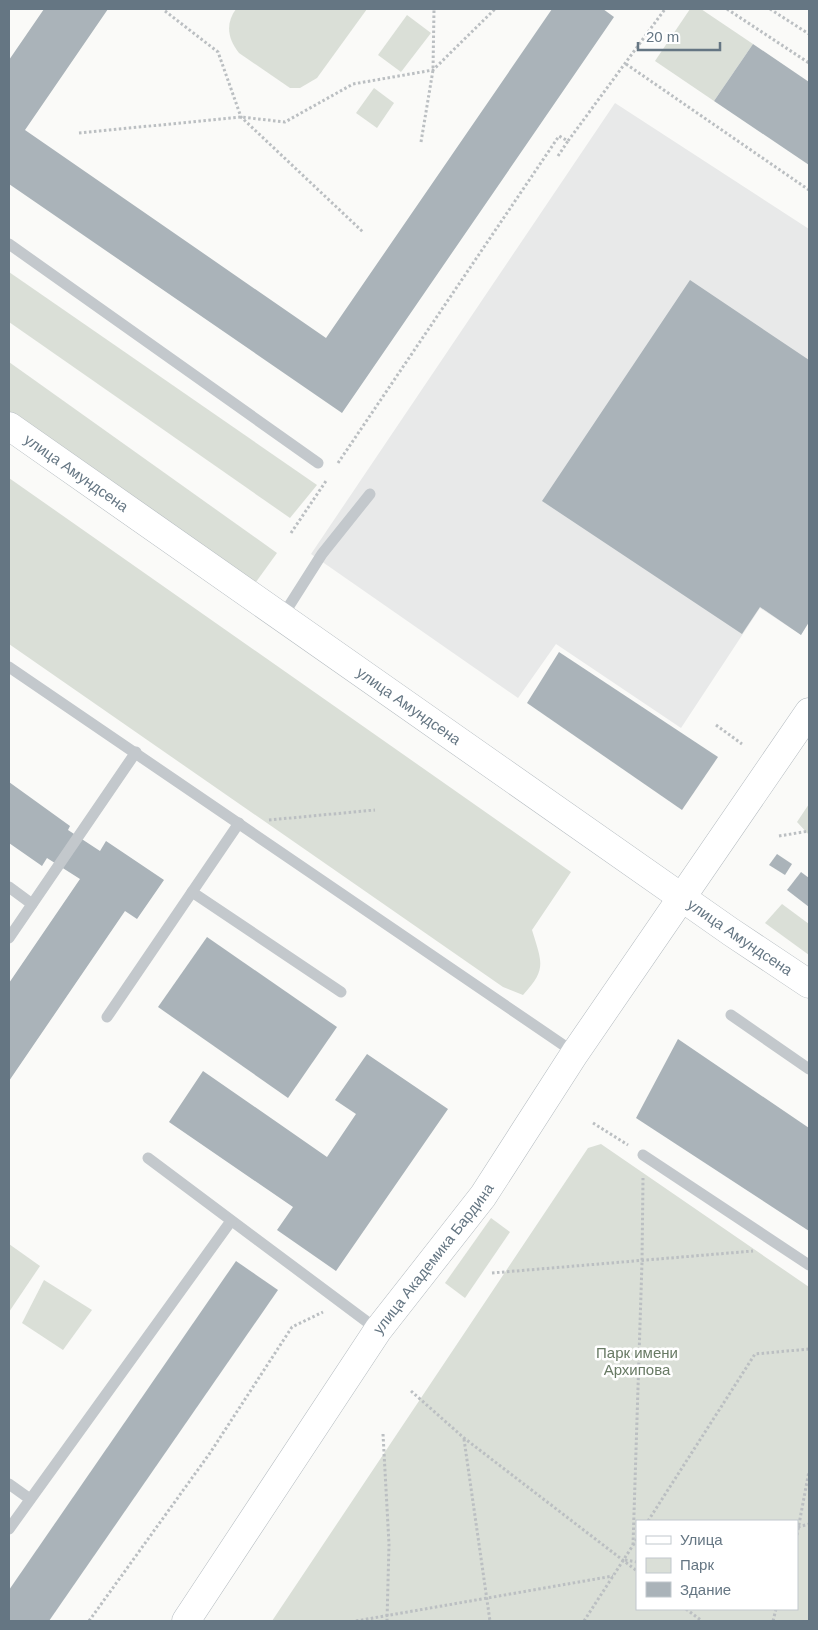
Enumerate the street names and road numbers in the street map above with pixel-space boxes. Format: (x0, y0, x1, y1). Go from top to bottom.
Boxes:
street label: улица Амундсена (21, 430, 132, 515)
street label: улица Амундсена (354, 663, 465, 748)
street label: улица Амундсена (685, 895, 796, 979)
street label: улица Академика Бардина (369, 1180, 497, 1337)

